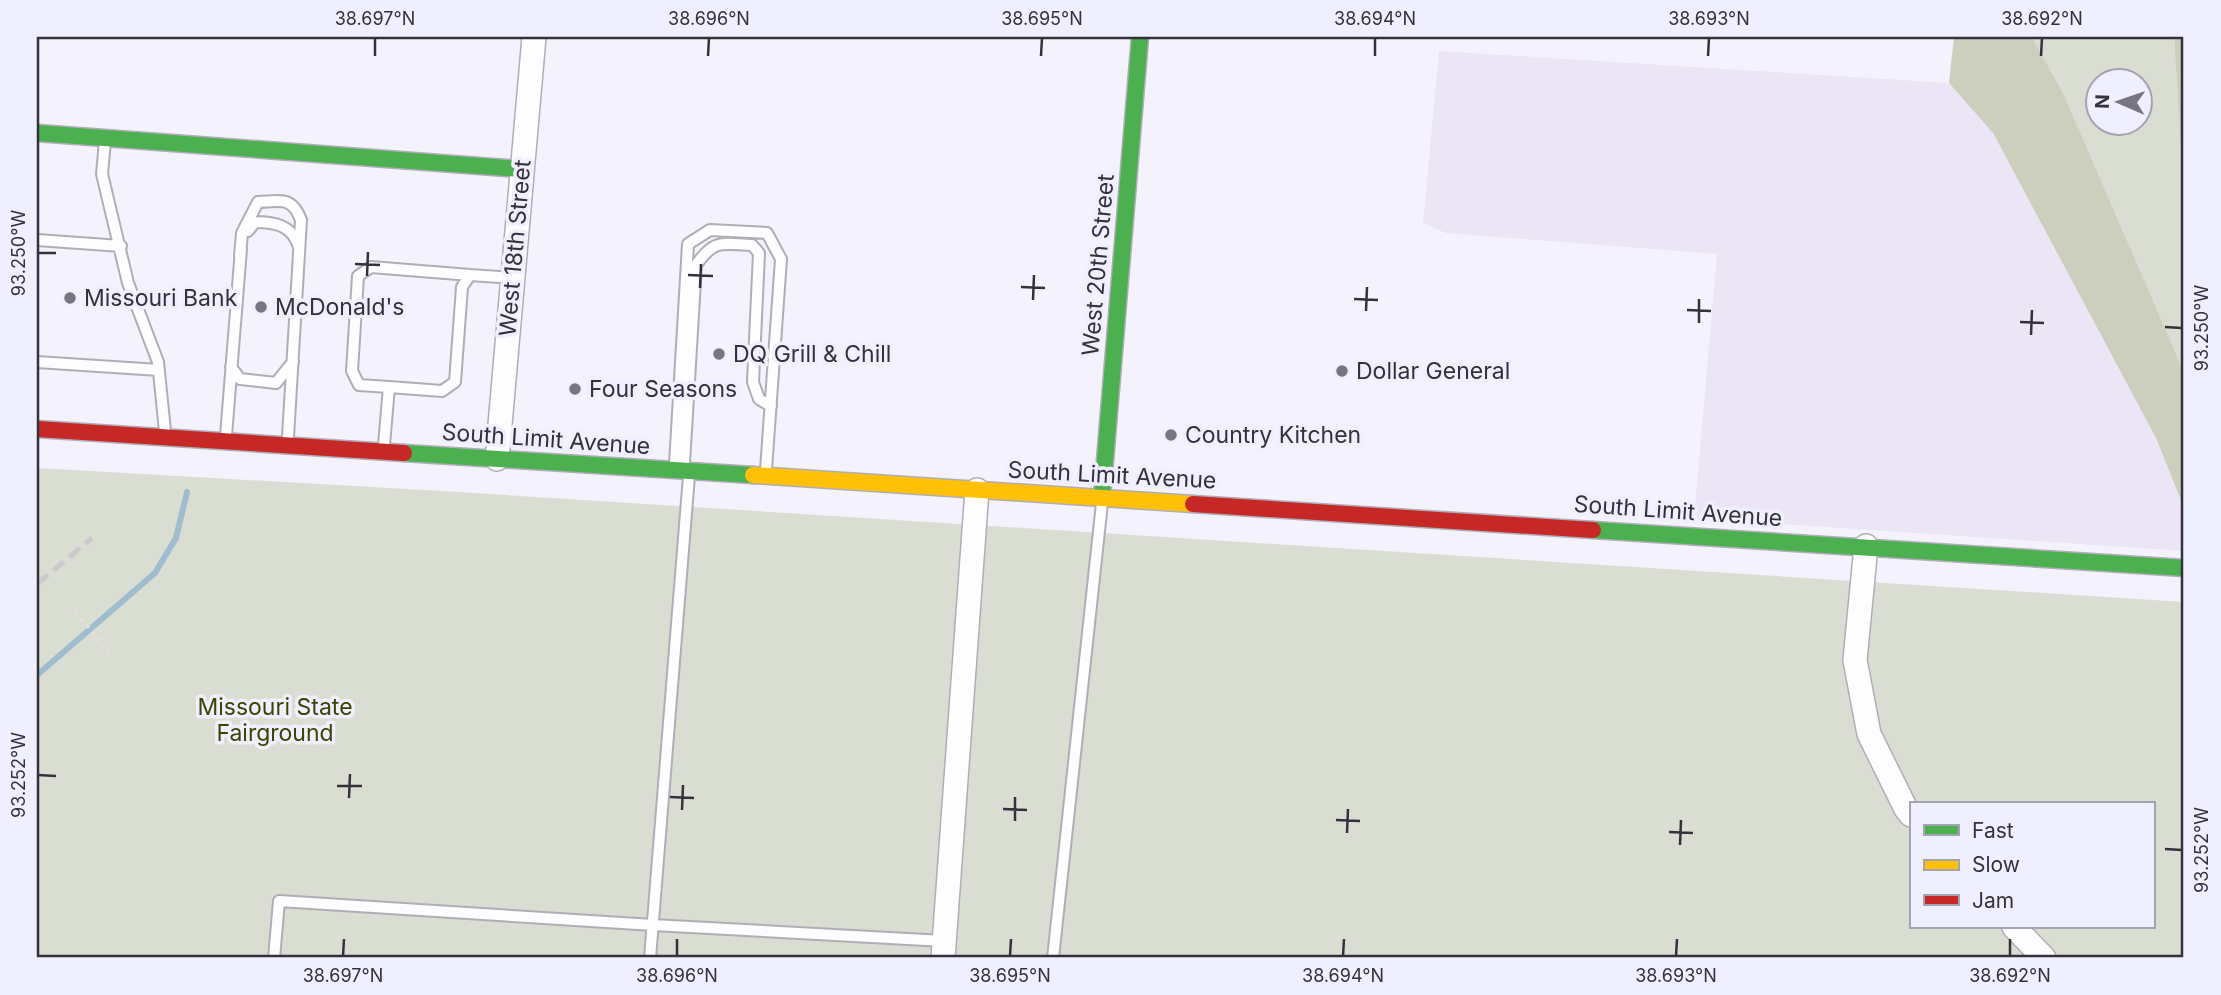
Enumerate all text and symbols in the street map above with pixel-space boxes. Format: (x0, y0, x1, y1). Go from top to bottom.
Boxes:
text: 38.697°N (335, 8, 415, 29)
text: 38.696°N (668, 8, 750, 29)
text: 38.695°N (1001, 8, 1083, 29)
text: 38.694°N (1334, 8, 1416, 29)
text: 38.693°N (1668, 8, 1750, 29)
text: 38.692°N (2001, 8, 2083, 29)
north arrow (2084, 66, 2154, 136)
text: N (2091, 94, 2114, 109)
street label: West 18th Street (493, 158, 537, 337)
street label: West 20th Street (1076, 172, 1120, 357)
text: 93.250°W (8, 210, 29, 296)
place label: Missouri Bank (84, 284, 238, 312)
text: 93.250°W (2191, 285, 2212, 371)
marker: Missouri Bank (62, 290, 78, 306)
place label: McDonald's (275, 293, 405, 321)
marker: McDonald's (253, 299, 269, 315)
place label: DQ Grill & Chill (733, 340, 891, 368)
marker: DQ Grill & Chill (711, 346, 727, 362)
place label: Dollar General (1356, 357, 1510, 385)
marker: Dollar General (1334, 363, 1350, 379)
place label: Four Seasons (589, 375, 737, 403)
marker: Four Seasons (567, 381, 583, 397)
street label: South Limit Avenue (441, 418, 651, 460)
place label: Country Kitchen (1185, 421, 1361, 449)
marker: Country Kitchen (1163, 427, 1179, 443)
street label: South Limit Avenue (1007, 456, 1217, 494)
street label: South Limit Avenue (1573, 490, 1783, 532)
park label: Missouri State Fairground (197, 693, 353, 747)
text: 93.252°W (8, 732, 29, 818)
legend (1910, 802, 2154, 928)
text: 93.252°W (2191, 807, 2212, 893)
text: Fast (1972, 818, 2014, 843)
text: Slow (1972, 852, 2020, 877)
text: Jam (1972, 888, 2014, 913)
text: 38.697°N (303, 965, 383, 986)
text: 38.696°N (636, 965, 718, 986)
text: 38.695°N (969, 965, 1051, 986)
text: 38.694°N (1302, 965, 1384, 986)
text: 38.693°N (1635, 965, 1717, 986)
text: 38.692°N (1969, 965, 2051, 986)

